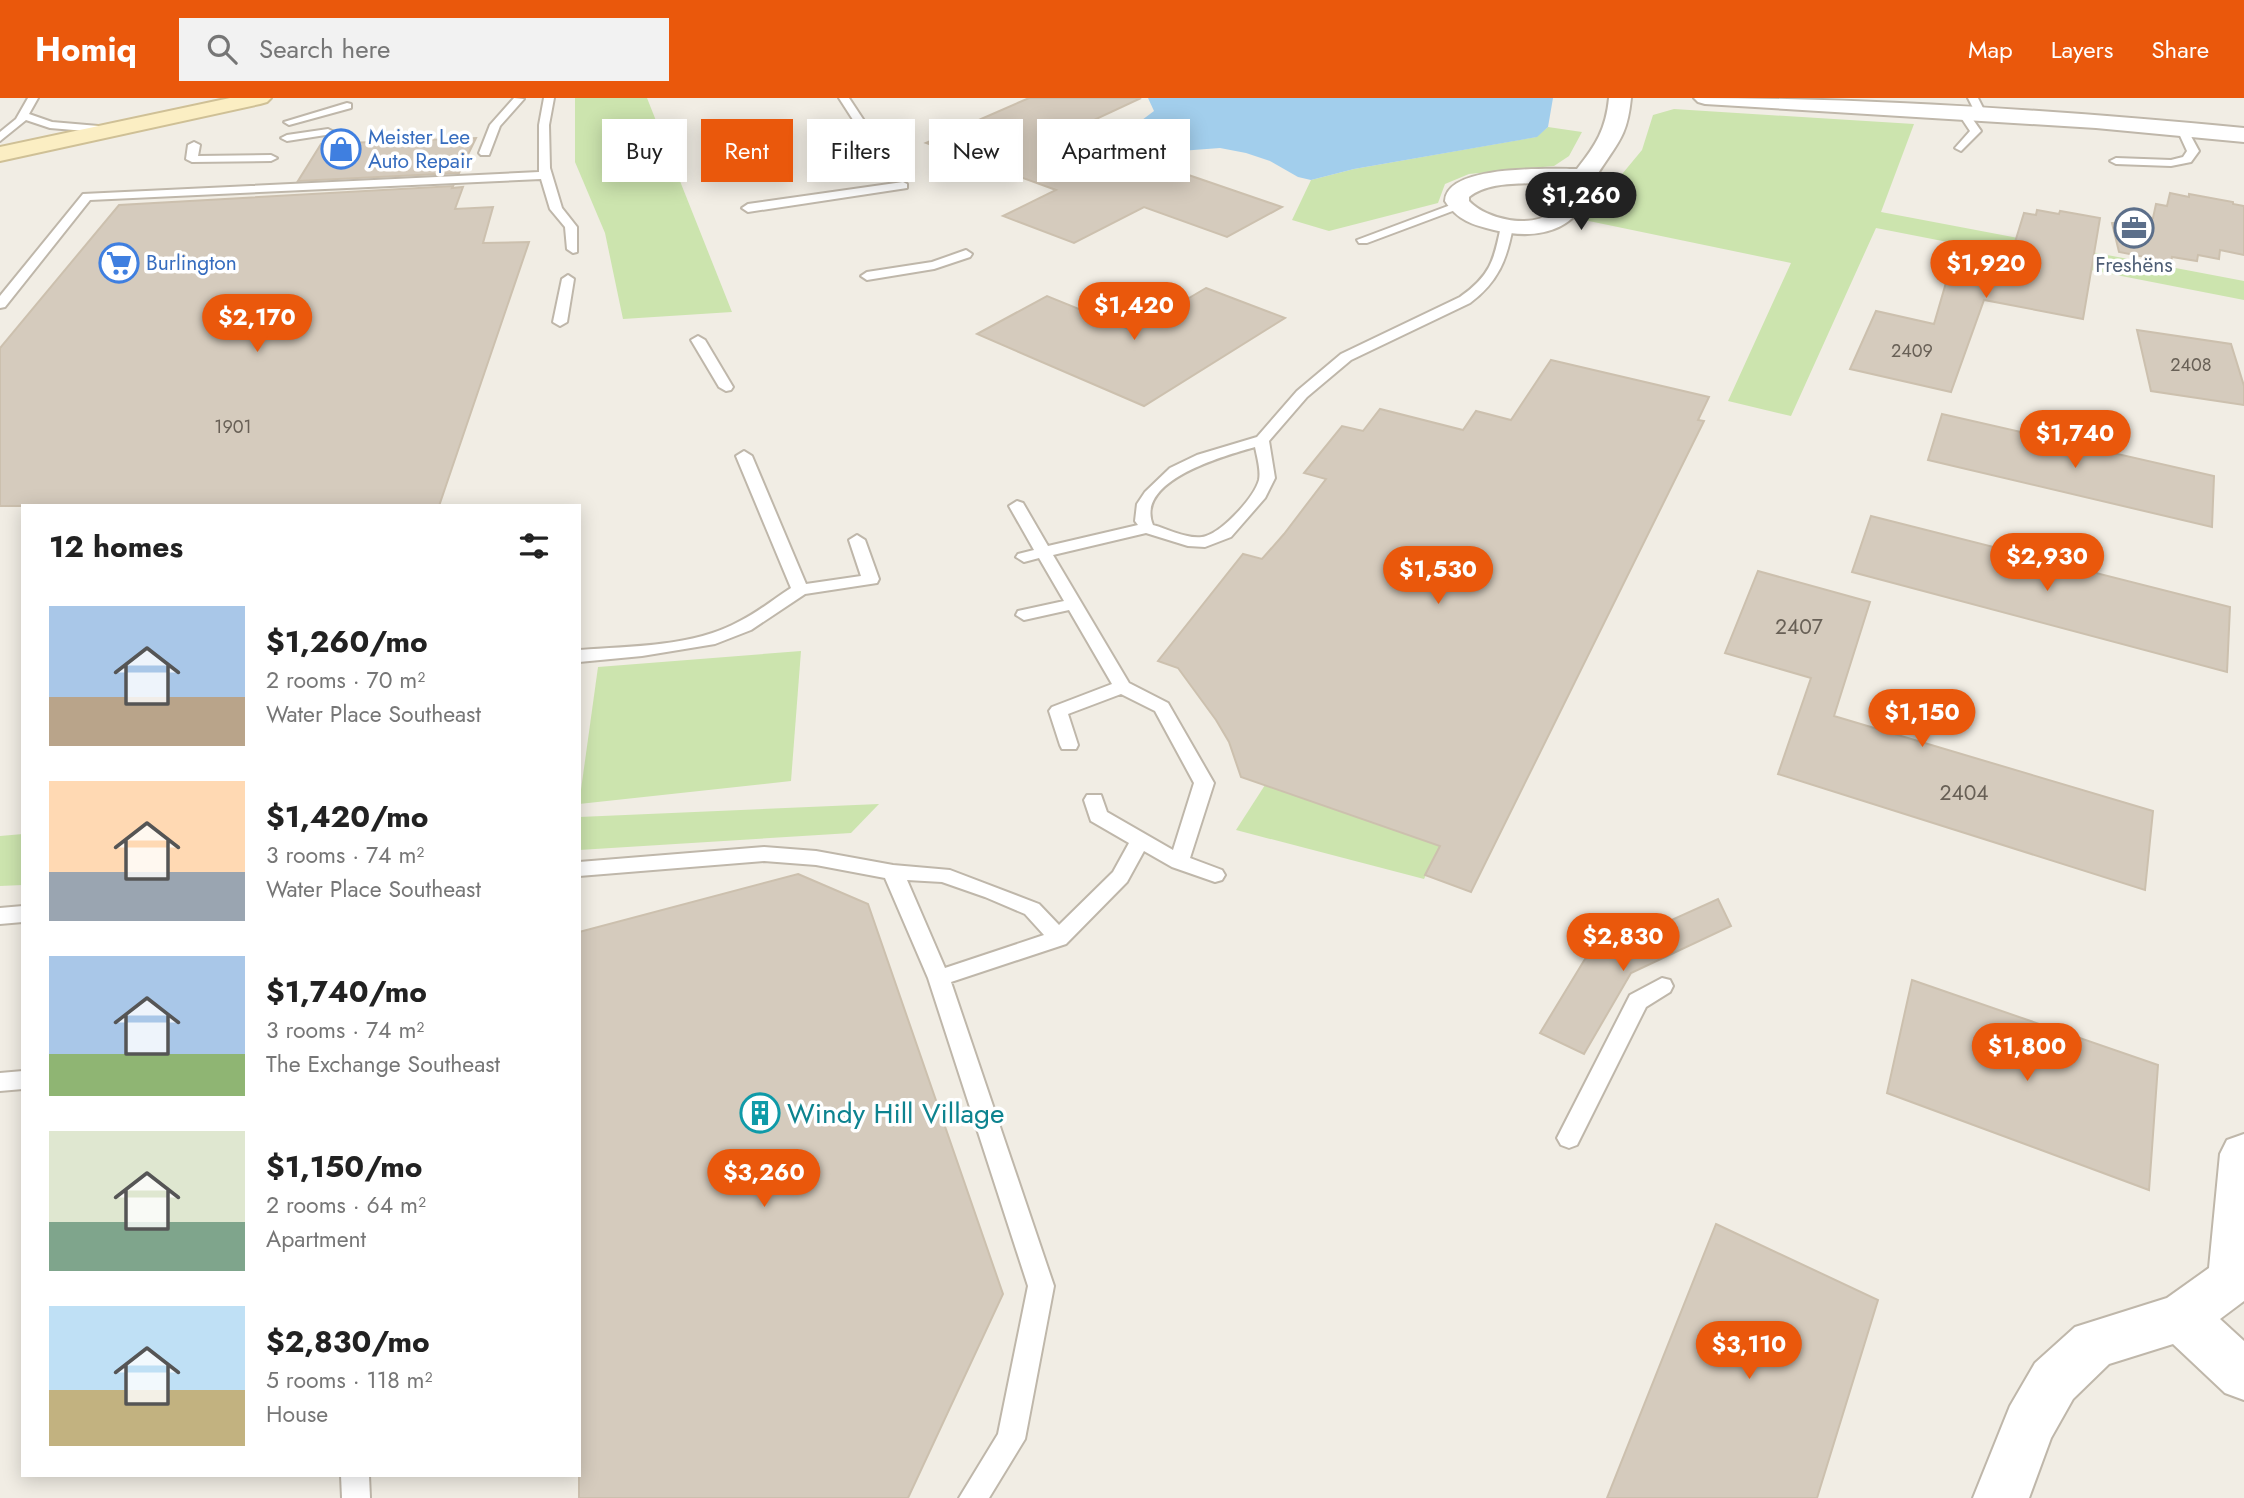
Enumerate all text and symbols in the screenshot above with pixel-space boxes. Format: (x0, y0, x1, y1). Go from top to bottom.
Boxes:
search box (179, 18, 669, 81)
text: Homiq (35, 26, 137, 73)
icon: search (203, 30, 241, 68)
text: Search here (259, 30, 390, 68)
text: Map (1968, 32, 2013, 67)
text: Layers (2051, 32, 2113, 67)
text: Share (2151, 32, 2209, 67)
chip: Buy (602, 119, 687, 182)
chip: Rent (701, 119, 793, 182)
chip: Filters (807, 119, 915, 182)
chip: New (929, 119, 1023, 182)
chip: Apartment (1037, 119, 1190, 182)
place label: Meister Lee Auto Repair (368, 122, 473, 176)
shop icon: Meister Lee Auto Repair (320, 128, 362, 170)
pin: $1,260 (1524, 172, 1638, 232)
text: $1,260 (1541, 178, 1621, 212)
office icon: Freshëns (2113, 207, 2155, 249)
pin: $1,920 (1929, 240, 2043, 300)
supermarket icon: Burlington (98, 242, 140, 284)
text: $1,920 (1946, 246, 2026, 280)
place label: Burlington (146, 248, 237, 278)
place label: Freshëns (2095, 250, 2173, 280)
pin: $1,420 (1077, 282, 1191, 342)
text: $1,420 (1094, 288, 1174, 322)
pin: $2,170 (200, 294, 314, 354)
text: $2,170 (218, 300, 296, 334)
house number: 2409 (1891, 338, 1933, 364)
house number: 2408 (2170, 352, 2212, 378)
pin: $1,740 (2018, 410, 2132, 470)
house number: 1901 (214, 414, 252, 440)
text: $1,740 (2036, 416, 2114, 450)
text: 12 homes (49, 525, 183, 568)
icon: filters (515, 527, 553, 565)
pin: $2,930 (1990, 533, 2104, 593)
text: $2,930 (2006, 539, 2088, 573)
pin: $1,530 (1381, 546, 1495, 606)
text: $1,530 (1399, 552, 1477, 586)
house number: 2407 (1775, 612, 1823, 642)
text: $1,260/mo (266, 620, 428, 663)
icon: home (105, 634, 189, 718)
text: 2 rooms · 70 m² (266, 663, 425, 697)
pin: $1,150 (1865, 690, 1979, 749)
text: $1,150 (1884, 695, 1960, 729)
text: Water Place Southeast (266, 697, 481, 731)
house number: 2404 (1939, 778, 1989, 808)
text: $1,420/mo (266, 795, 429, 838)
icon: home (105, 809, 189, 893)
text: 3 rooms · 74 m² (266, 838, 424, 872)
text: Water Place Southeast (266, 872, 481, 906)
pin: $2,830 (1566, 914, 1680, 973)
text: $2,830 (1583, 919, 1663, 953)
text: $1,740/mo (266, 970, 427, 1013)
icon: home (105, 984, 189, 1068)
text: 3 rooms · 74 m² (266, 1013, 424, 1047)
pin: $1,800 (1970, 1024, 2084, 1083)
text: $1,800 (1988, 1029, 2066, 1063)
text: The Exchange Southeast (266, 1047, 500, 1081)
building icon: Windy Hill Village (739, 1092, 781, 1134)
place label: Windy Hill Village (787, 1093, 1004, 1134)
text: $1,150/mo (266, 1145, 423, 1188)
pin: $3,260 (707, 1150, 821, 1209)
text: $3,260 (723, 1155, 805, 1189)
icon: home (105, 1159, 189, 1243)
text: 2 rooms · 64 m² (266, 1188, 426, 1222)
text: Apartment (266, 1222, 366, 1256)
text: $2,830/mo (266, 1320, 430, 1363)
pin: $3,110 (1692, 1322, 1806, 1381)
text: $3,110 (1712, 1327, 1786, 1361)
icon: home (105, 1334, 189, 1418)
text: 5 rooms · 118 m² (266, 1363, 433, 1397)
text: House (266, 1397, 328, 1431)

